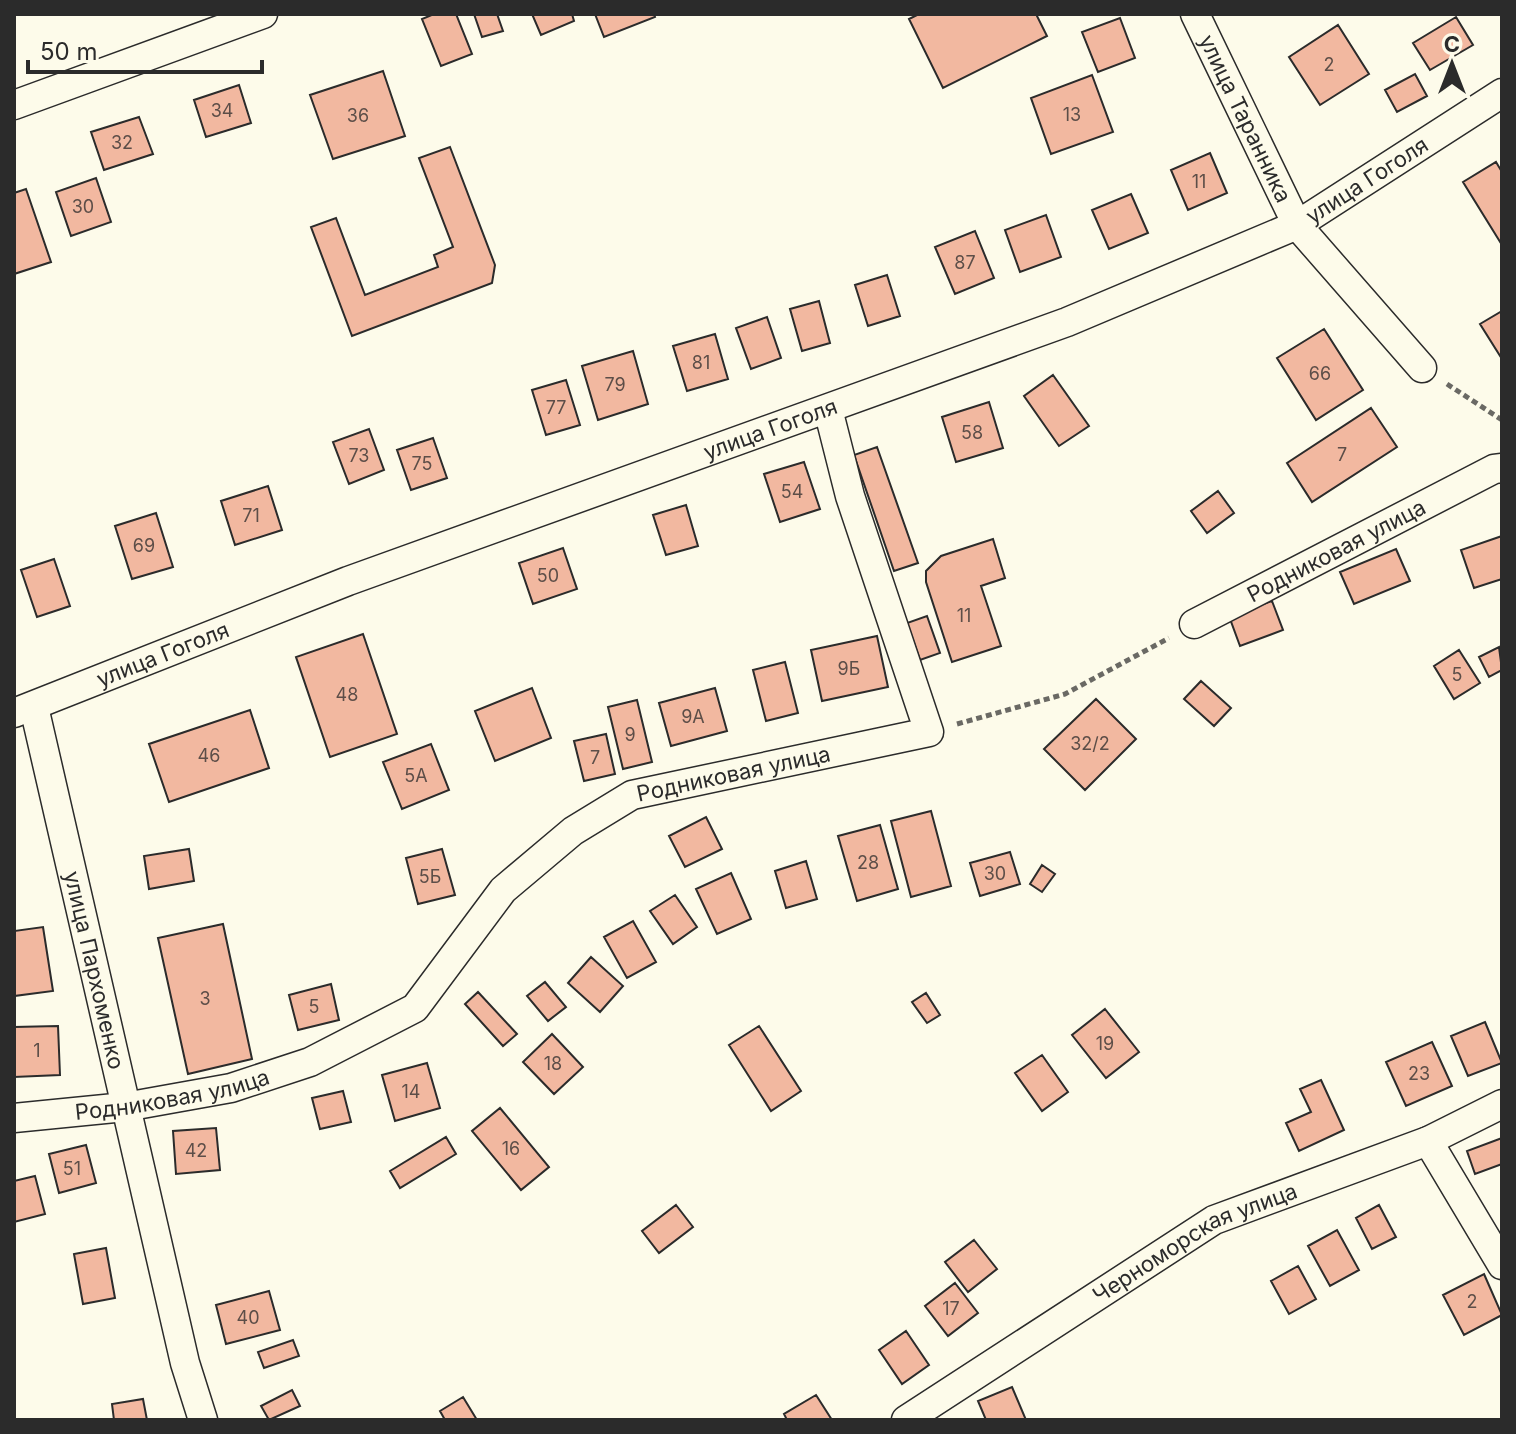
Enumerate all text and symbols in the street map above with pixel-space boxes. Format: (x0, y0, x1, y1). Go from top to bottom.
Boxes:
scale bar (28, 24, 262, 74)
north arrow (1412, 24, 1492, 104)
street label: улица Таранника (1194, 30, 1297, 207)
text: С (1444, 31, 1460, 57)
text: 50 m (40, 37, 98, 66)
house number: 2 (1324, 54, 1334, 75)
house number: 34 (211, 100, 233, 121)
house number: 13 (1063, 104, 1081, 125)
house number: 36 (347, 105, 369, 126)
street label: улица Гоголя (1301, 131, 1433, 229)
house number: 32 (111, 132, 133, 153)
house number: 11 (1192, 171, 1206, 192)
house number: 30 (72, 196, 94, 217)
house number: 87 (954, 252, 976, 273)
house number: 81 (692, 352, 710, 373)
house number: 66 (1309, 363, 1331, 384)
house number: 79 (604, 374, 626, 395)
street label: улица Гоголя (700, 393, 841, 465)
house number: 77 (546, 397, 566, 418)
house number: 58 (961, 422, 983, 443)
house number: 7 (1337, 444, 1347, 465)
house number: 73 (348, 445, 370, 466)
house number: 75 (412, 453, 432, 474)
house number: 54 (781, 481, 803, 502)
street label: Родниковая улица (1243, 494, 1430, 607)
house number: 71 (242, 505, 260, 526)
house number: 69 (133, 535, 155, 556)
house number: 50 (537, 565, 559, 586)
house number: 11 (957, 605, 971, 626)
street label: улица Гоголя (93, 616, 233, 692)
house number: 9Б (838, 658, 860, 679)
house number: 5 (1452, 664, 1462, 685)
house number: 48 (336, 684, 358, 705)
house number: 9А (681, 706, 705, 727)
house number: 9 (624, 724, 636, 745)
house number: 32/2 (1070, 733, 1110, 754)
street label: Родниковая улица (634, 740, 833, 807)
house number: 46 (198, 745, 220, 766)
house number: 7 (590, 747, 600, 768)
house number: 5А (404, 765, 428, 786)
house number: 28 (857, 852, 879, 873)
house number: 30 (984, 863, 1006, 884)
house number: 5Б (419, 866, 441, 887)
street label: улица Пархоменко (59, 868, 130, 1072)
house number: 3 (199, 988, 211, 1009)
house number: 5 (309, 996, 319, 1017)
house number: 19 (1096, 1033, 1114, 1054)
house number: 1 (33, 1040, 41, 1061)
house number: 18 (544, 1053, 562, 1074)
street label: Родниковая улица (74, 1063, 273, 1125)
house number: 23 (1408, 1063, 1430, 1084)
house number: 14 (402, 1081, 420, 1102)
house number: 16 (502, 1138, 520, 1159)
house number: 42 (185, 1140, 207, 1161)
house number: 51 (63, 1158, 81, 1179)
street label: Черноморская улица (1088, 1178, 1301, 1308)
house number: 2 (1467, 1291, 1477, 1312)
house number: 17 (942, 1298, 960, 1319)
house number: 40 (237, 1307, 259, 1328)

